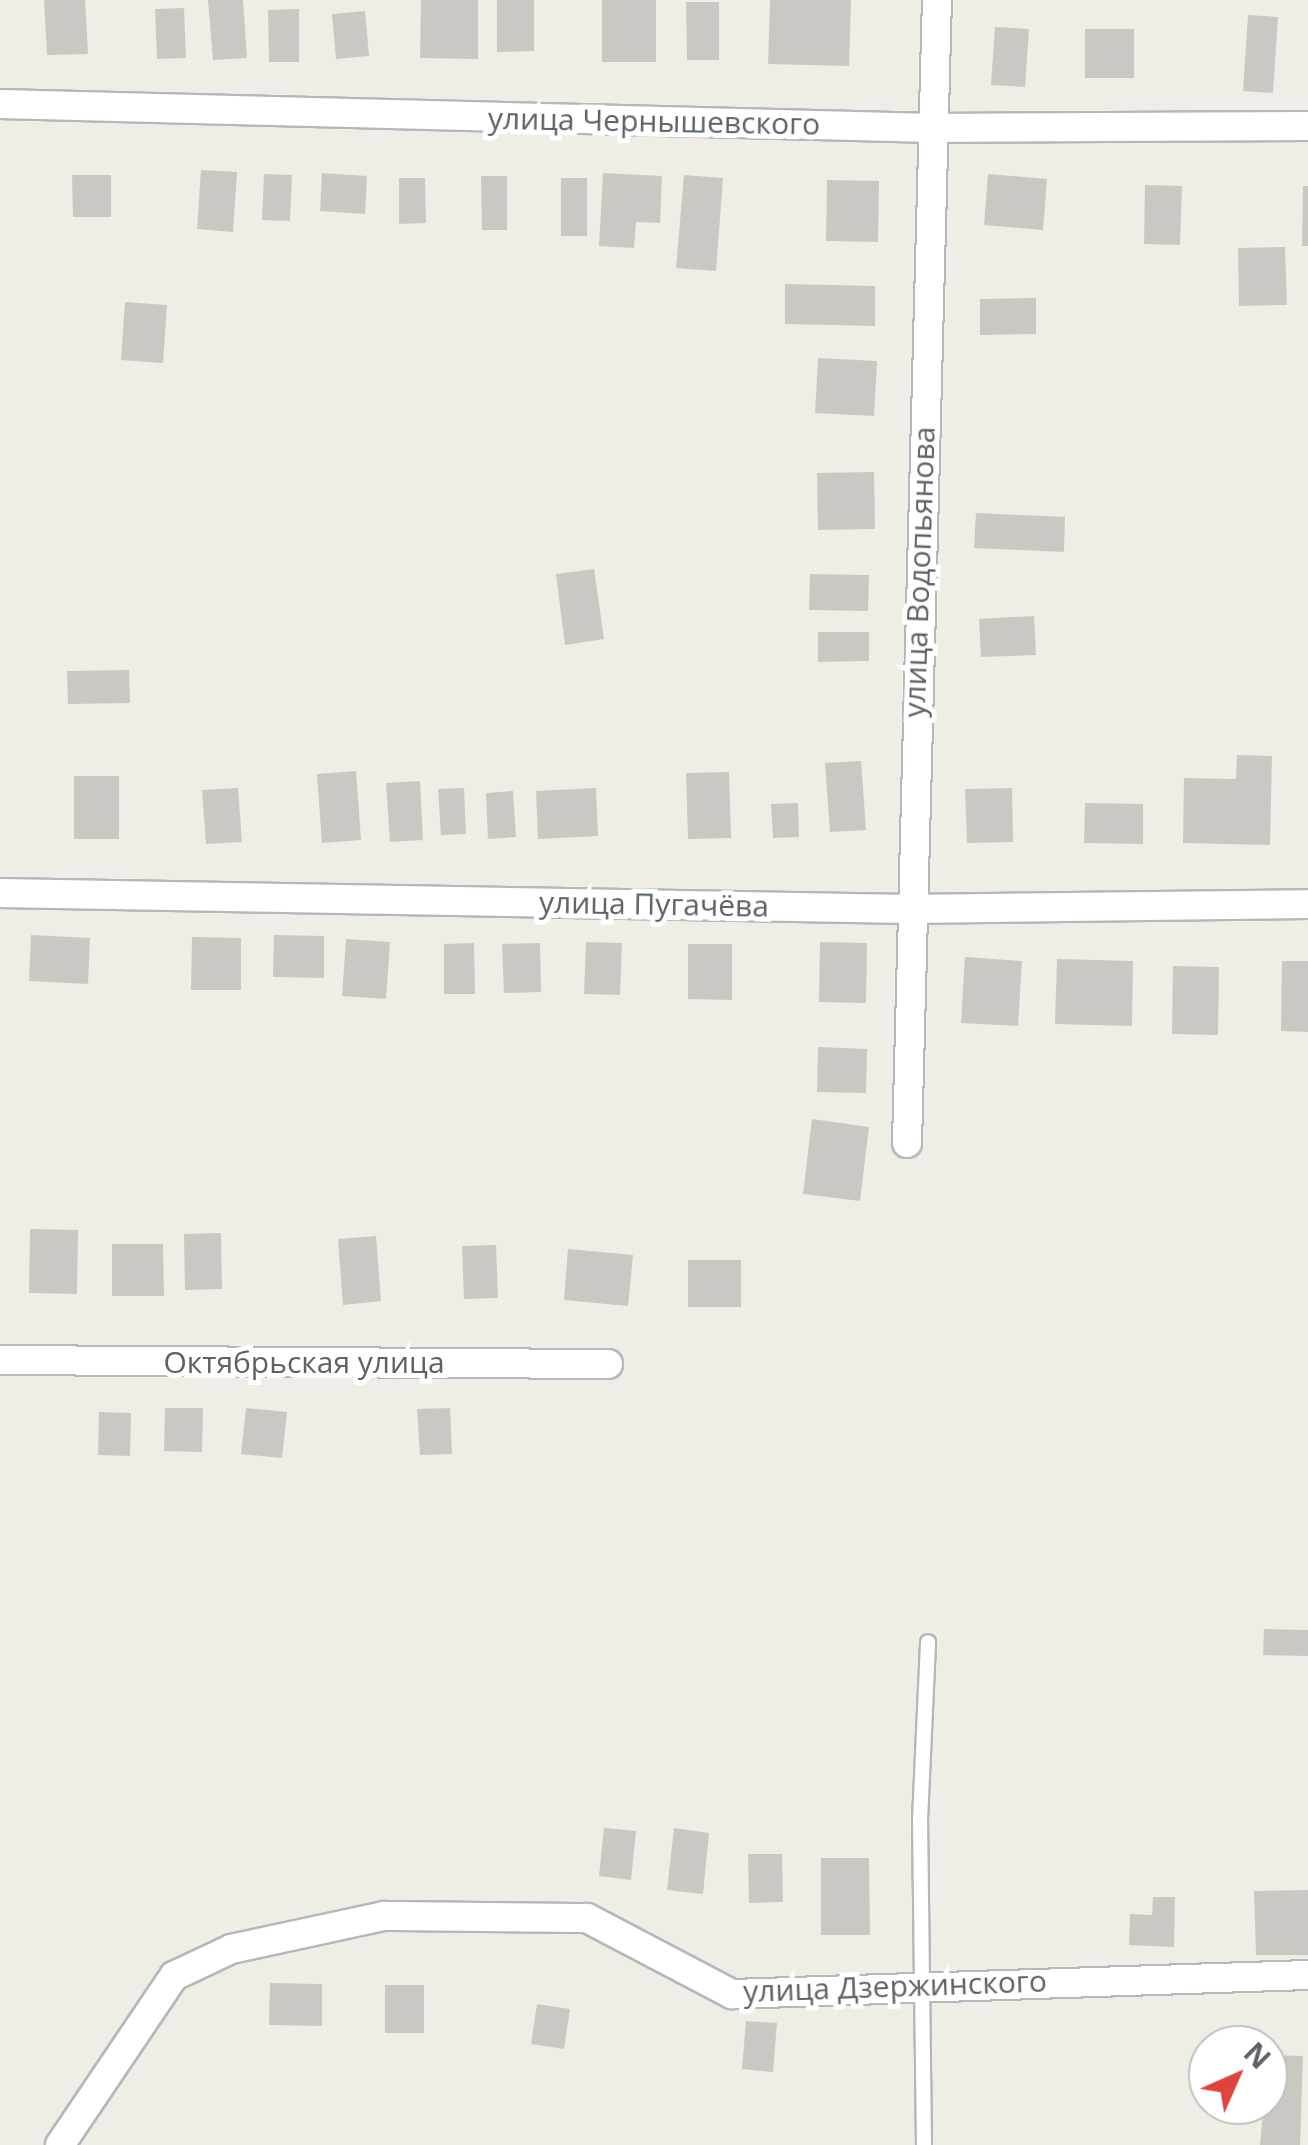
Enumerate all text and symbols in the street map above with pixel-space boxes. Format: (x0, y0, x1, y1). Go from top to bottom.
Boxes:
street label: улица Чернышевского (488, 100, 820, 142)
street label: улица Водопьянова (896, 426, 942, 718)
street label: улица Пугачёва (539, 884, 769, 924)
street label: Октябрьская улица (163, 1344, 445, 1380)
street label: улица Дзержинского (743, 1963, 1047, 2009)
north arrow (1188, 2025, 1288, 2125)
text: N (1236, 2034, 1279, 2077)

